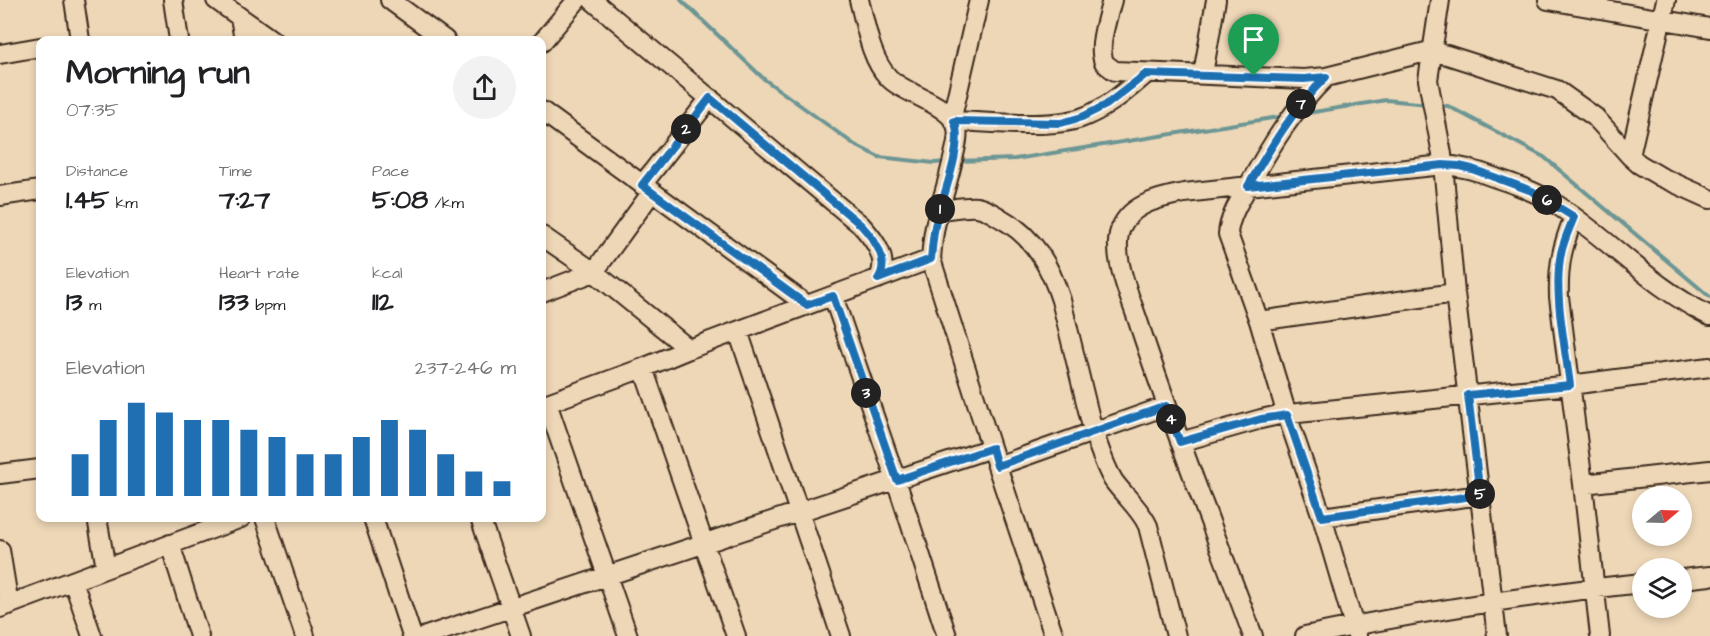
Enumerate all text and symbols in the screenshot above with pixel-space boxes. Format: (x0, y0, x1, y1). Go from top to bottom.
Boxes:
pin (1228, 14, 1279, 76)
icon: arrive (1237, 23, 1270, 56)
text: Morning run (66, 50, 250, 96)
button: share (453, 56, 516, 119)
pin: 7 (1286, 89, 1316, 119)
text: 7 (1296, 93, 1306, 115)
text: 07:35 (66, 96, 119, 124)
pin: 2 (671, 114, 701, 144)
text: 2 (681, 118, 691, 140)
text: Distance (66, 160, 128, 182)
text: Time (219, 160, 253, 182)
text: Pace (372, 160, 409, 182)
text: 1.45 (66, 182, 109, 218)
text: 7:27 (219, 182, 270, 218)
text: 5:08 (372, 182, 428, 218)
pin: 6 (1532, 185, 1562, 215)
text: 6 (1542, 189, 1552, 211)
text: km (109, 192, 138, 214)
text: /km (428, 192, 464, 214)
pin: 1 (925, 194, 955, 224)
text: 1 (939, 198, 941, 220)
text: Elevation (66, 262, 129, 284)
text: Heart rate (219, 262, 299, 284)
text: kcal (372, 262, 403, 284)
text: 13 (66, 284, 83, 320)
text: 133 (219, 284, 249, 320)
text: 112 (372, 284, 394, 320)
text: m (83, 294, 101, 316)
text: bpm (249, 294, 286, 316)
text: Elevation (66, 354, 145, 382)
text: 237–246 m (415, 354, 516, 382)
pin: 3 (851, 378, 881, 408)
text: 3 (862, 382, 870, 404)
pin: 4 (1156, 404, 1186, 434)
text: 4 (1166, 408, 1176, 430)
pin: 5 (1465, 479, 1495, 509)
text: 5 (1474, 483, 1486, 505)
north arrow (1632, 486, 1692, 546)
map controls (1632, 486, 1692, 618)
button: layers (1632, 558, 1692, 618)

